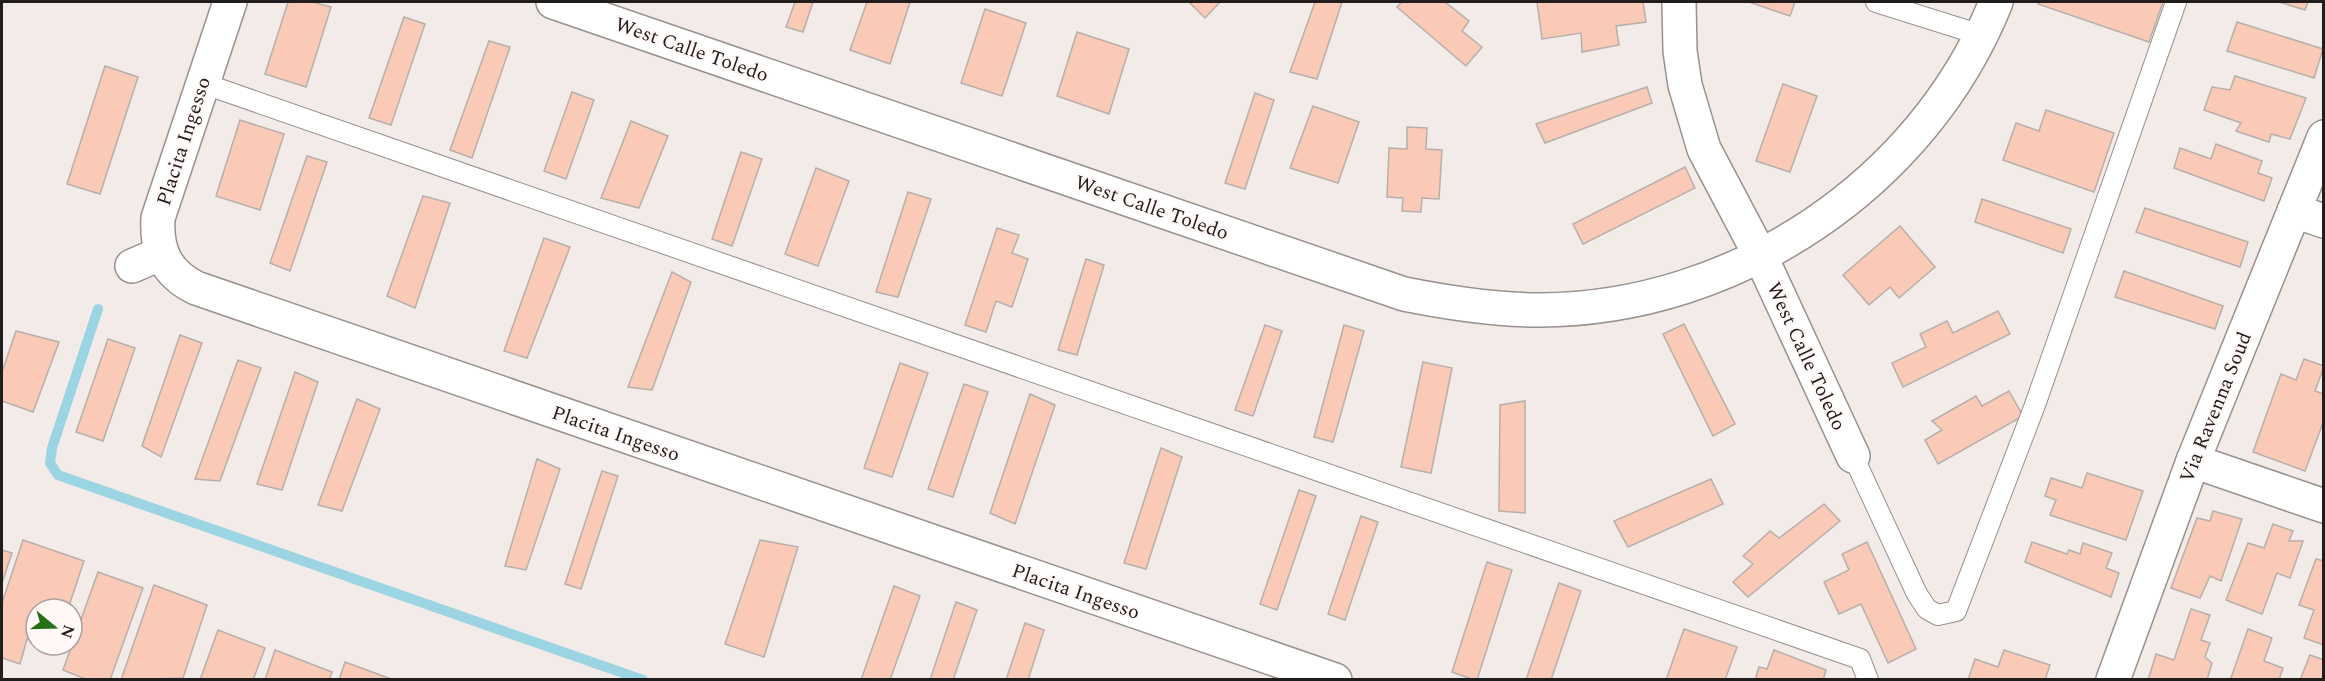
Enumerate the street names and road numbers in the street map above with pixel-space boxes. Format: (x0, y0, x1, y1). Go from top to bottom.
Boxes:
street label: West Calle Toledo (611, 10, 773, 90)
street label: Placita Ingesso (149, 73, 219, 210)
street label: West Calle Toledo (1071, 168, 1233, 248)
street label: West Calle Toledo (1759, 277, 1854, 436)
street label: Via Ravenna Soud (2172, 327, 2260, 487)
street label: Placita Ingesso (548, 398, 684, 470)
street label: Placita Ingesso (1008, 556, 1144, 628)

